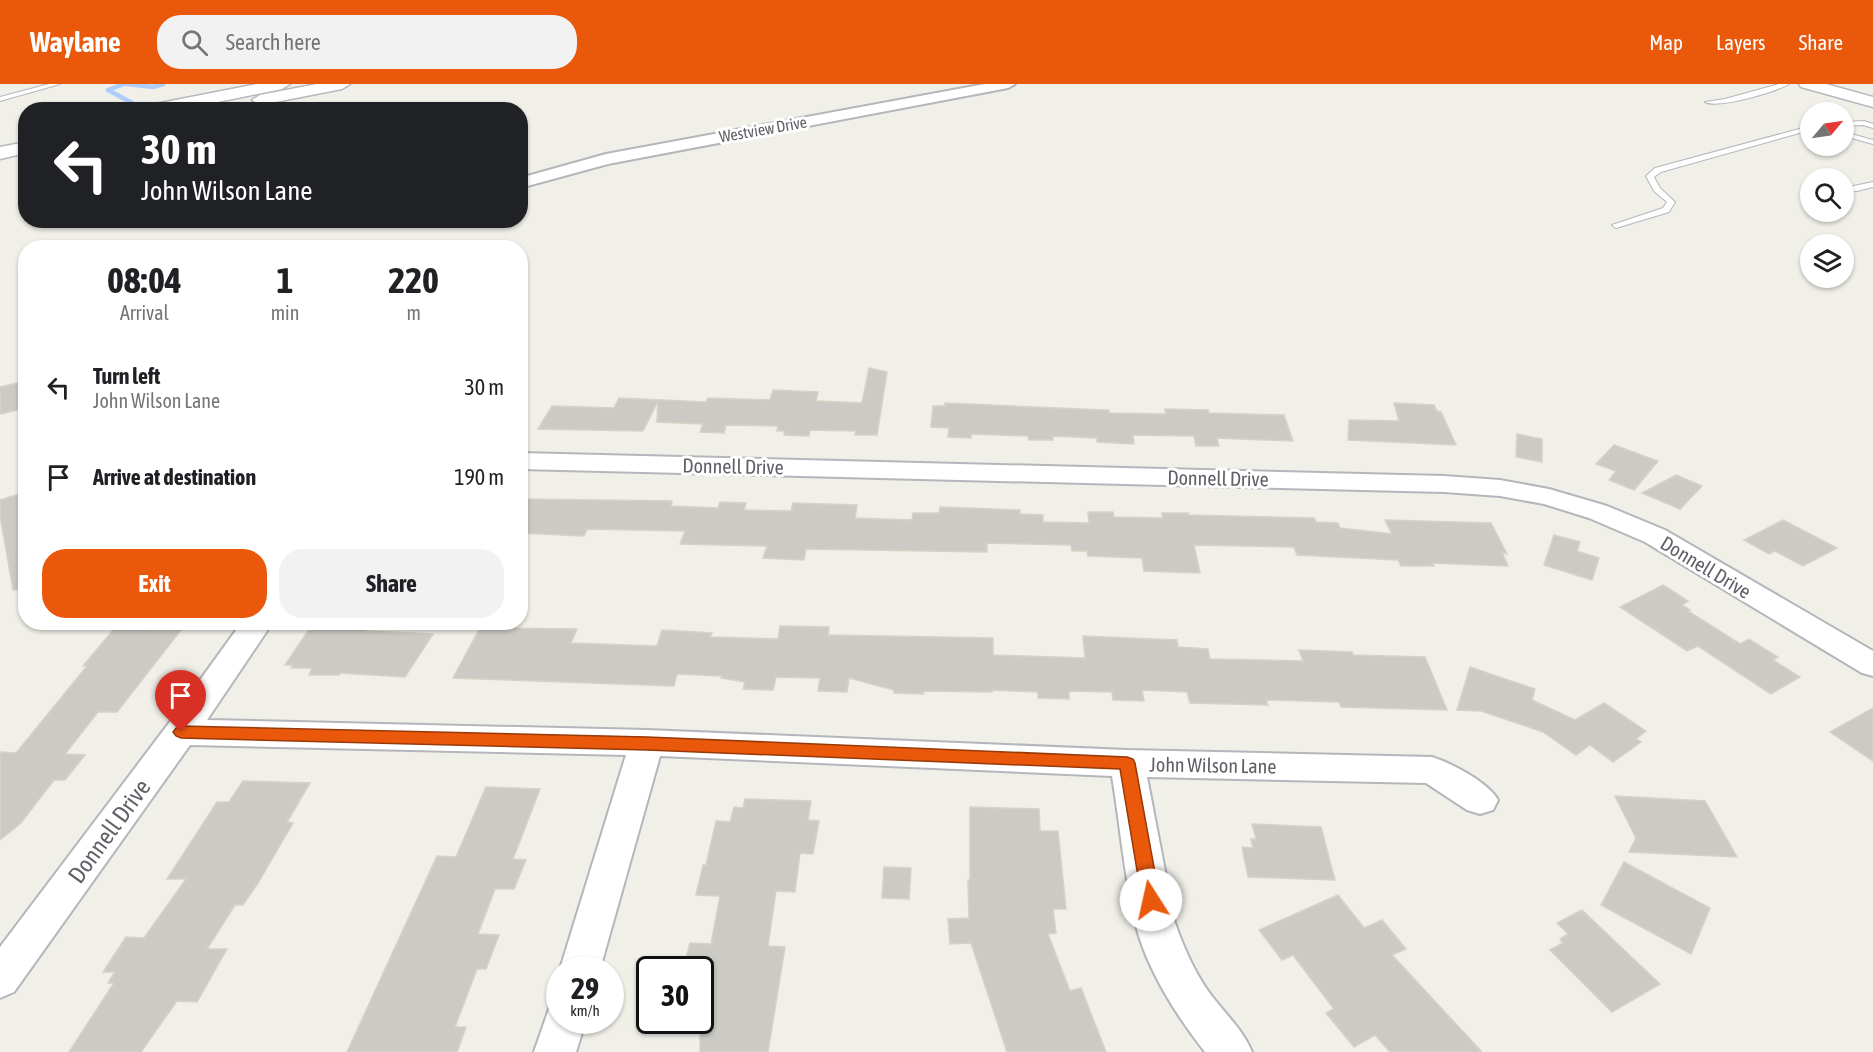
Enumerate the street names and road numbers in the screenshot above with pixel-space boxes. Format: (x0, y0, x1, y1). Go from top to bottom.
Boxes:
street label: Westview Drive (718, 112, 808, 146)
street label: Donnell Drive (682, 454, 784, 478)
street label: Donnell Drive (1167, 466, 1269, 490)
street label: Donnell Drive (1657, 531, 1755, 603)
street label: John Wilson Lane (1149, 752, 1277, 778)
street label: Donnell Drive (62, 774, 156, 888)

